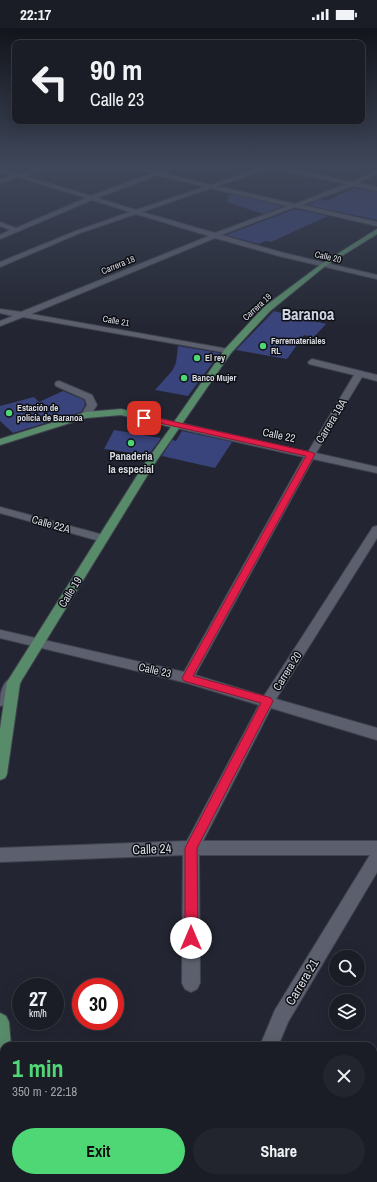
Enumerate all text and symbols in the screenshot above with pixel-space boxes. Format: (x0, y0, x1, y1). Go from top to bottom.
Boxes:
text: 22:17 (20, 4, 51, 25)
text: 90 m (90, 51, 142, 89)
icon: left (24, 56, 76, 108)
text: Calle 23 (90, 87, 144, 112)
street label: Calle 20 (313, 248, 343, 266)
street label: Carrera 18 (99, 253, 137, 277)
street label: Carrera 19 (240, 291, 274, 323)
district label: Baranoa (282, 303, 335, 325)
street label: Calle 21 (102, 313, 130, 329)
place label: Ferremateriales RL (271, 335, 326, 357)
marker: Ferremateriales RL (258, 341, 268, 351)
place label: El rey (205, 352, 226, 364)
marker: El rey (192, 353, 202, 363)
place label: Banco Mujer (192, 372, 236, 384)
marker: Banco Mujer (179, 373, 189, 383)
street label: Carrera 19A (312, 396, 350, 446)
pin (127, 401, 161, 435)
place label: Estación de policía de Baranoa (17, 402, 84, 424)
icon: arrive (133, 407, 155, 429)
marker: Estación de policía de Baranoa (4, 408, 14, 418)
street label: Calle 22 (261, 425, 297, 445)
marker: Panaderia la especial (126, 438, 136, 448)
place label: Panaderia la especial (108, 449, 154, 476)
street label: Calle 22A (30, 512, 73, 536)
street label: Calle 19 (55, 574, 85, 610)
street label: Carrera 20 (270, 649, 304, 693)
street label: Calle 23 (137, 659, 173, 681)
street label: Calle 24 (132, 840, 172, 858)
position arrow (170, 917, 212, 959)
map controls (329, 950, 365, 1030)
button: search (329, 950, 365, 986)
street label: Carrera 21 (282, 956, 322, 1008)
speed limit sign: 30 (72, 978, 124, 1030)
text: 27 (29, 985, 47, 1012)
button: layers (329, 994, 365, 1030)
text: km/h (29, 1007, 47, 1020)
text: 1 min (12, 1052, 63, 1084)
button: close (323, 1055, 365, 1097)
text: 350 m · 22:18 (12, 1083, 77, 1100)
button: Exit (12, 1128, 185, 1174)
button: Share (193, 1128, 365, 1174)

